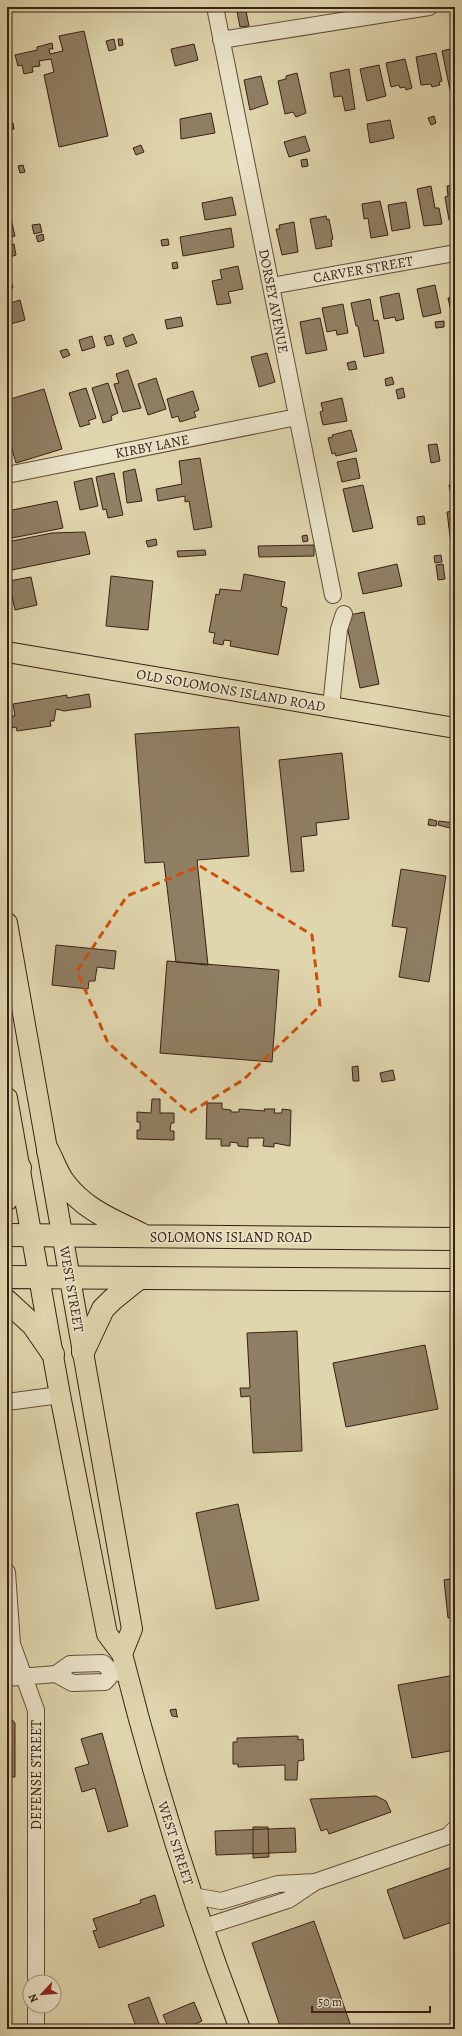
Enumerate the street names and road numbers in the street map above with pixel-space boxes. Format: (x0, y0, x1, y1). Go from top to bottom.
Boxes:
street label: DORSEY AVENUE (254, 247, 293, 355)
street label: CARVER STREET (312, 251, 415, 288)
street label: KIRBY LANE (113, 430, 191, 463)
street label: OLD SOLOMONS ISLAND ROAD (135, 665, 327, 716)
street label: SOLOMONS ISLAND ROAD (150, 1228, 312, 1247)
street label: WEST STREET (54, 1244, 88, 1334)
street label: DEFENSE STREET (27, 1720, 46, 1830)
street label: WEST STREET (153, 1798, 198, 1888)

